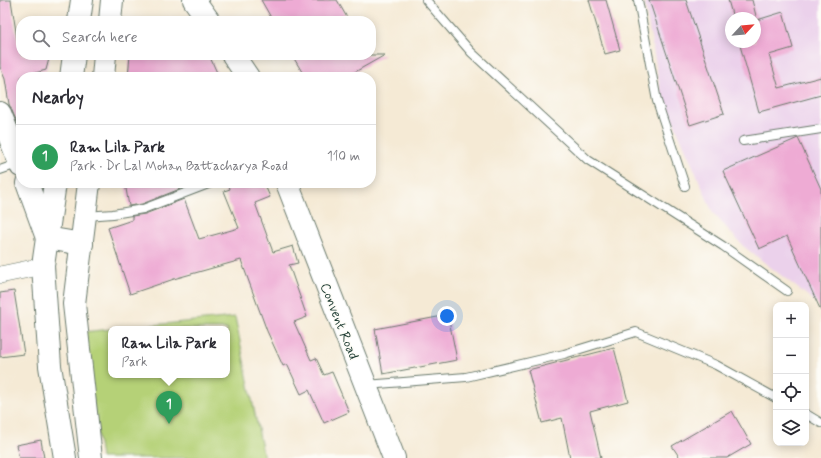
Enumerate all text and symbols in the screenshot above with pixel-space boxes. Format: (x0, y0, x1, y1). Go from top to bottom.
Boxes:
north arrow (725, 12, 761, 48)
search box (16, 16, 376, 60)
icon: search (30, 27, 52, 49)
text: Search here (62, 28, 138, 48)
text: Nearby (32, 87, 84, 109)
text: Ram Lila Park (70, 138, 165, 158)
text: 1 (42, 148, 48, 165)
text: 110 m (327, 148, 360, 165)
text: Park · Dr Lal Mohan Battacharya Road (70, 158, 288, 175)
street label: Convent Road (316, 280, 363, 362)
map controls (773, 302, 809, 446)
button: + (773, 302, 809, 338)
your location (437, 306, 457, 326)
popup (108, 326, 230, 378)
text: Ram Lila Park (122, 334, 216, 354)
button: − (773, 338, 809, 374)
text: Park (122, 354, 147, 371)
button: locate (773, 374, 809, 410)
pin: 1 (156, 391, 182, 424)
button: layers (773, 410, 809, 446)

